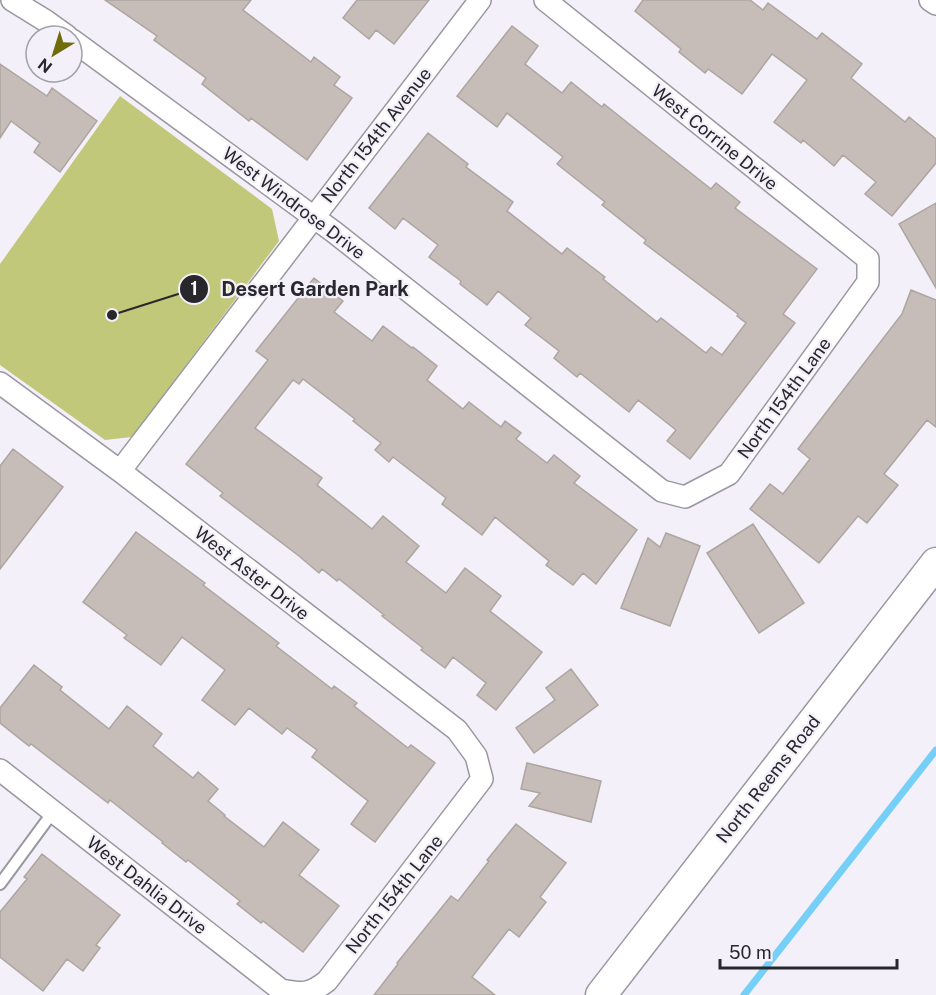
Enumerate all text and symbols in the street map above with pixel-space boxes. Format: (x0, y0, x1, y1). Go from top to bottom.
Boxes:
north arrow (24, 24, 84, 84)
text: N (34, 54, 56, 77)
street label: North 154th Avenue (317, 63, 435, 207)
street label: West Corrine Drive (648, 80, 782, 194)
street label: West Windrose Drive (219, 143, 369, 263)
callout: Desert Garden Park (179, 270, 421, 308)
text: Desert Garden Park (221, 277, 409, 301)
text: 1 (190, 278, 198, 299)
street label: North 154th Lane (733, 333, 835, 463)
street label: West Aster Drive (191, 522, 313, 624)
street label: North Reems Road (712, 711, 824, 847)
street label: North 154th Lane (341, 831, 447, 957)
street label: West Dahlia Drive (83, 832, 211, 938)
scale bar (720, 932, 897, 970)
text: 50 m (729, 942, 772, 963)

